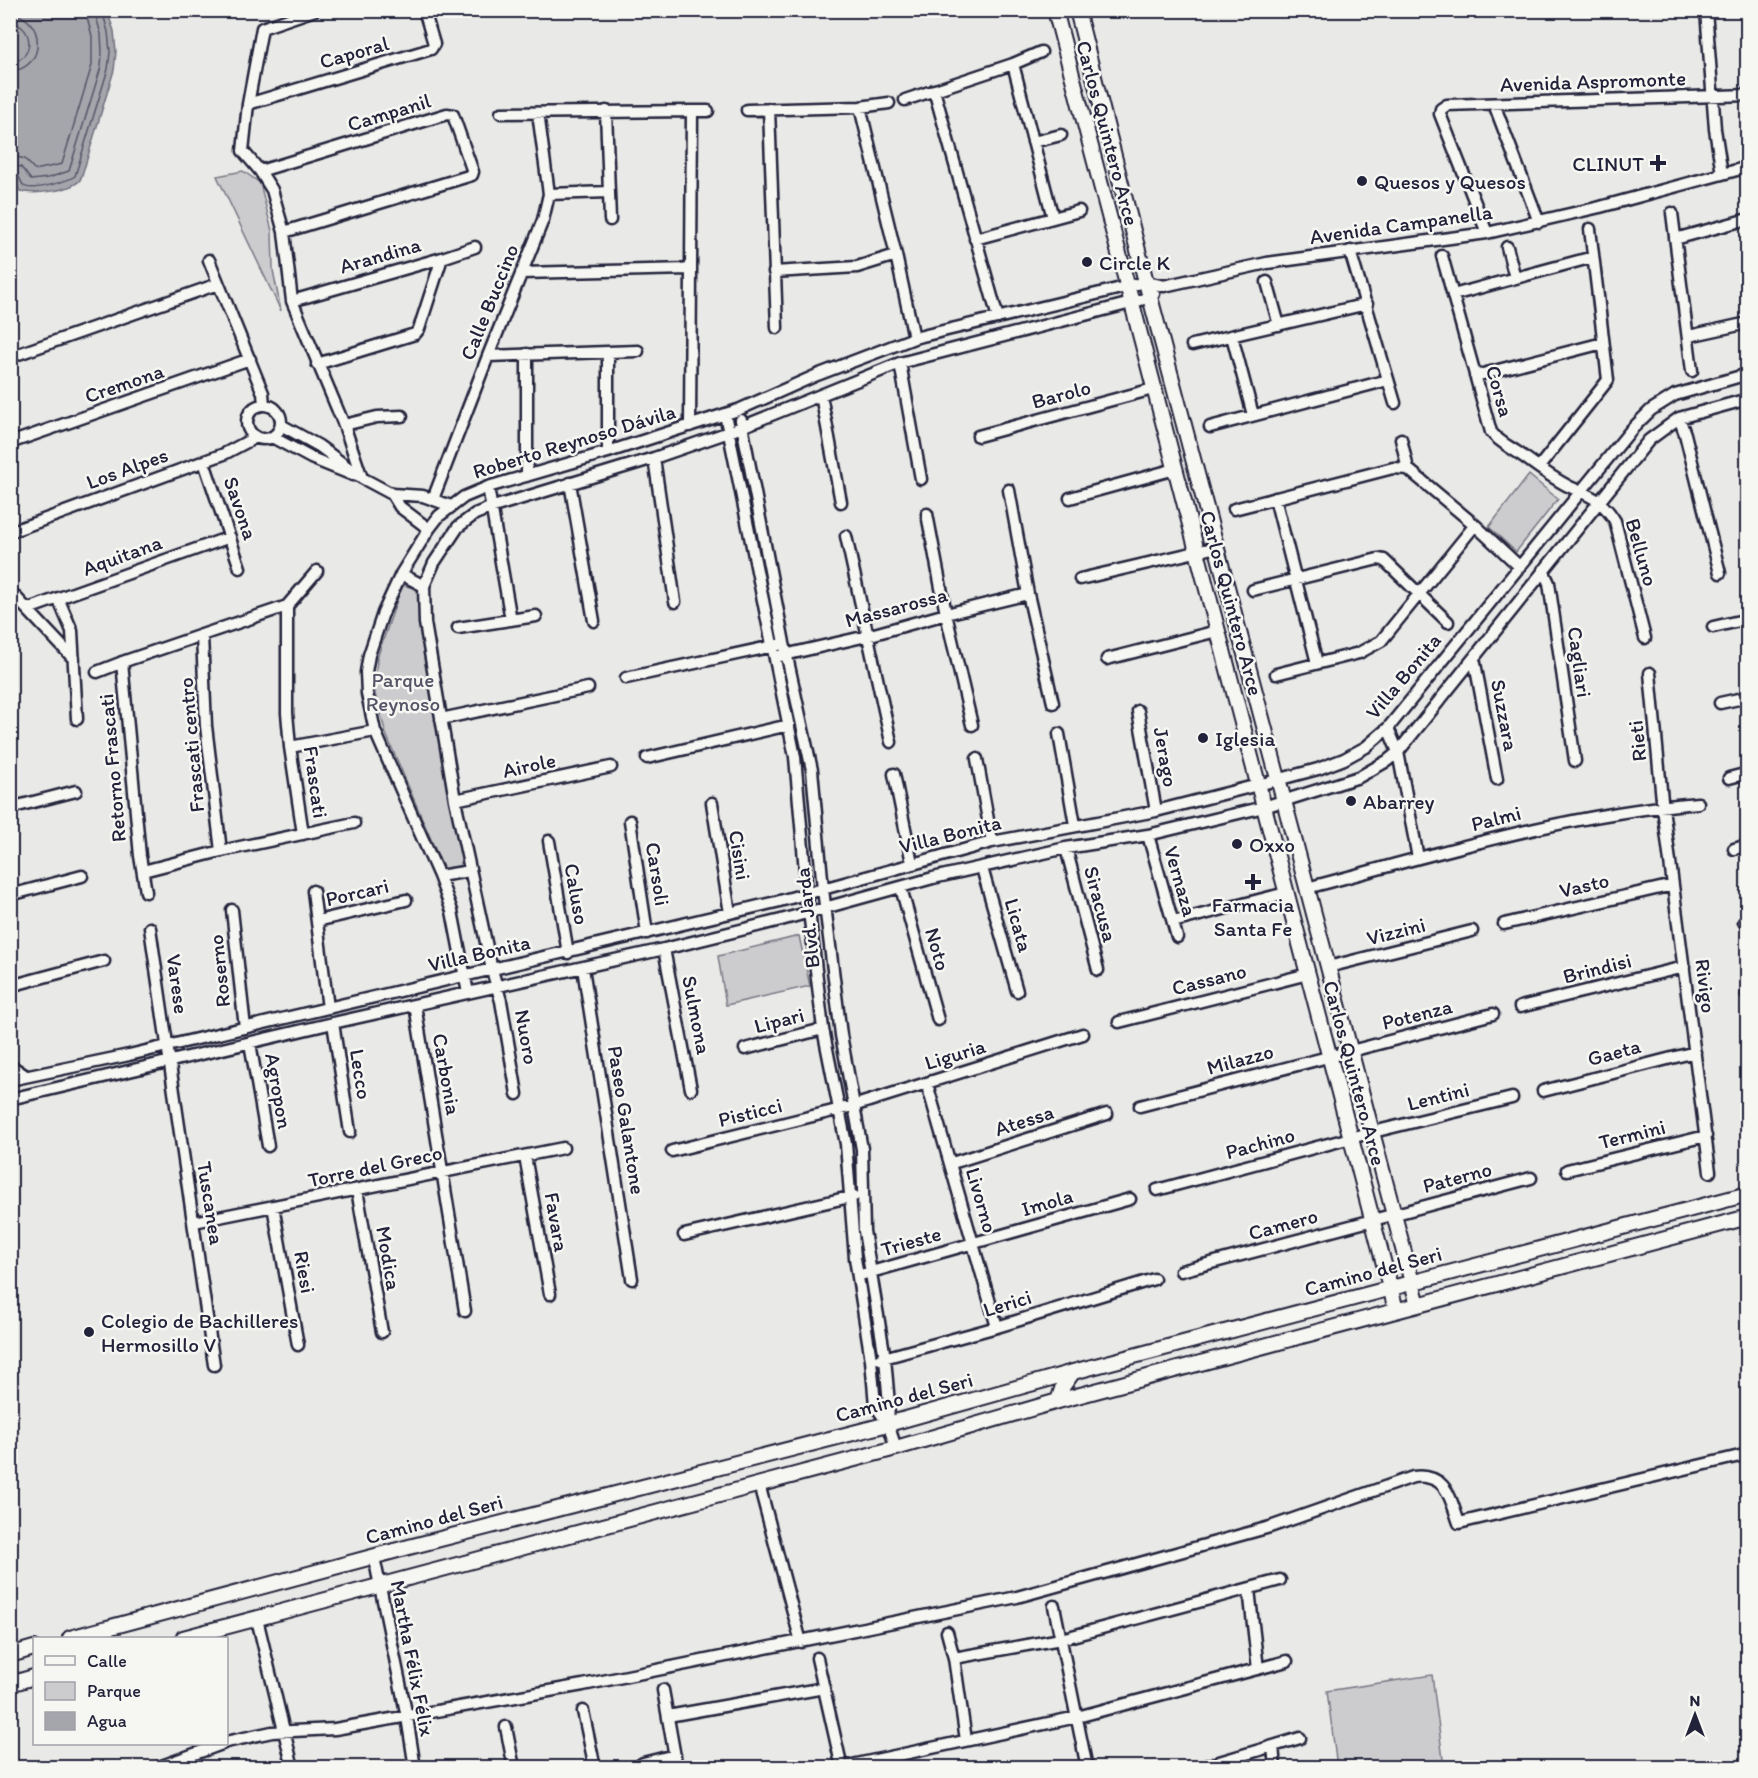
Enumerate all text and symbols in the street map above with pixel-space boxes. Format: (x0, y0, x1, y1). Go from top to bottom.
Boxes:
street label: Caporal (316, 30, 392, 74)
street label: Carlos Quintero Arce (1071, 38, 1145, 228)
street label: Avenida Aspromonte (1499, 65, 1687, 97)
street label: Campanil (344, 87, 434, 137)
place label: CLINUT (1572, 151, 1644, 176)
marker: CLINUT (1649, 154, 1667, 172)
place label: Quesos y Quesos (1374, 169, 1526, 194)
marker: Quesos y Quesos (1355, 174, 1369, 188)
street label: Avenida Campanella (1308, 199, 1494, 249)
street label: Arandina (336, 231, 424, 279)
street label: Calle Buccino (454, 240, 524, 364)
place label: Circle K (1099, 250, 1170, 275)
marker: Circle K (1080, 255, 1094, 269)
street label: Cremona (81, 358, 167, 408)
street label: Corsa (1481, 362, 1519, 420)
street label: Barolo (1029, 374, 1093, 414)
street label: Roberto Reynoso Dávila (470, 398, 678, 484)
street label: Los Alpes (83, 442, 171, 494)
street label: Savona (219, 473, 263, 543)
street label: Carlos Quintero Arce (1195, 508, 1269, 698)
street label: Belluno (1620, 515, 1664, 589)
street label: Aquitana (79, 529, 165, 581)
street label: Massarossa (842, 581, 950, 633)
street label: Cagliari (1563, 625, 1597, 699)
street label: Villa Bonita (1360, 628, 1446, 724)
park label: Parque Reynoso (366, 667, 440, 716)
street label: Frascati centro (173, 677, 209, 813)
street label: Suzzara (1486, 677, 1524, 753)
street label: Retorno Frascati (93, 693, 131, 843)
street label: Rieti (1622, 719, 1652, 763)
street label: Jerago (1148, 725, 1184, 789)
place label: Iglesia (1215, 726, 1275, 751)
marker: Iglesia (1196, 731, 1210, 745)
street label: Frascati (299, 744, 333, 820)
street label: Airole (500, 747, 558, 783)
place label: Abarrey (1363, 789, 1435, 814)
marker: Abarrey (1344, 794, 1358, 808)
street label: Palmi (1468, 800, 1524, 836)
street label: Villa Bonita (896, 809, 1004, 859)
street label: Cisini (724, 828, 756, 882)
place label: Oxxo (1249, 832, 1295, 857)
marker: Oxxo (1230, 837, 1244, 851)
street label: Carsoli (641, 840, 675, 908)
street label: Vernaza (1159, 843, 1203, 919)
street label: Caluso (559, 861, 595, 927)
street label: Siracusa (1079, 863, 1123, 945)
street label: Blvd. Jarda (789, 866, 825, 970)
street label: Vasto (1557, 867, 1611, 903)
street label: Porcari (323, 873, 391, 911)
marker: Farmacia Santa Fe (1246, 875, 1260, 889)
place label: Farmacia Santa Fe (1212, 892, 1294, 941)
street label: Licata (999, 895, 1039, 955)
street label: Vizzini (1364, 912, 1428, 950)
street label: Noto (920, 925, 956, 973)
street label: Villa Bonita (425, 929, 533, 977)
street label: Roserno (203, 933, 235, 1009)
street label: Brindisi (1560, 947, 1634, 989)
street label: Varese (161, 952, 195, 1016)
street label: Rivigo (1690, 957, 1722, 1015)
street label: Cassano (1169, 958, 1249, 1000)
street label: Sulmona (677, 973, 717, 1057)
street label: Carlos Quintero Arce (1318, 978, 1392, 1168)
street label: Potenza (1379, 993, 1455, 1035)
street label: Lipari (751, 1002, 807, 1038)
street label: Nuoro (510, 1008, 544, 1066)
street label: Carbonia (428, 1031, 466, 1117)
street label: Liguria (921, 1033, 989, 1075)
street label: Gaeta (1585, 1033, 1644, 1071)
street label: Milazzo (1204, 1038, 1276, 1080)
street label: Paseo Galantone (603, 1044, 651, 1196)
street label: Lecco (345, 1047, 377, 1101)
street label: Agropon (260, 1051, 298, 1131)
street label: Lentini (1404, 1076, 1472, 1116)
street label: Pisticci (715, 1092, 785, 1132)
street label: Atessa (991, 1099, 1057, 1141)
street label: Termini (1596, 1114, 1668, 1154)
street label: Pachino (1223, 1122, 1297, 1164)
street label: Torre del Greco (306, 1140, 444, 1192)
street label: Paterno (1420, 1156, 1494, 1198)
street label: Tuscanea (192, 1160, 230, 1247)
street label: Livorno (961, 1164, 1003, 1236)
street label: Imola (1018, 1183, 1076, 1221)
street label: Favara (539, 1190, 575, 1254)
street label: Camero (1246, 1203, 1320, 1245)
street label: Trieste (878, 1221, 944, 1261)
street label: Modica (371, 1224, 407, 1292)
street label: Camino del Seri (1302, 1241, 1444, 1301)
street label: Riesi (289, 1249, 321, 1295)
street label: Lerici (980, 1284, 1034, 1322)
place label: Colegio de Bachilleres Hermosillo V (101, 1308, 299, 1357)
marker: Colegio de Bachilleres Hermosillo V (82, 1325, 96, 1339)
street label: Camino del Seri (833, 1367, 975, 1427)
street label: Camino del Seri (363, 1489, 505, 1549)
street label: Martha Félix Félix (386, 1578, 441, 1739)
legend (33, 1637, 228, 1745)
text: Calle (87, 1650, 127, 1672)
text: Parque (87, 1680, 141, 1702)
north arrow (1665, 1685, 1725, 1745)
text: N (1690, 1691, 1700, 1710)
text: Agua (87, 1710, 127, 1732)

